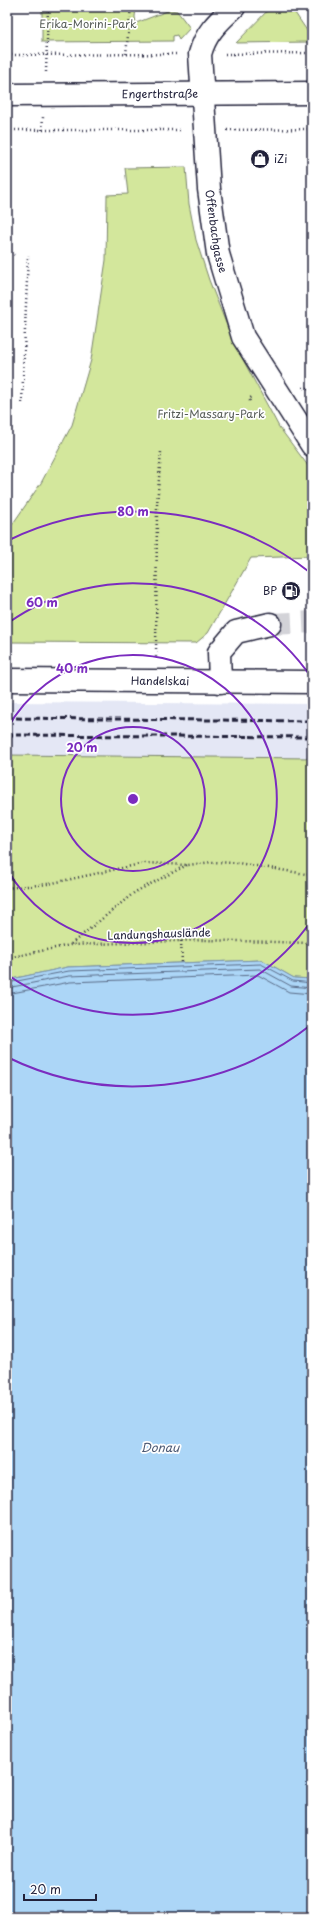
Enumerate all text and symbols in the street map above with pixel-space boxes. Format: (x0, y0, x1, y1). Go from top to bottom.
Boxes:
park label: Erika-Morini-Park (39, 15, 137, 32)
street label: Engerthstraße (122, 85, 198, 102)
shop icon: iZi (249, 148, 271, 170)
place label: iZi (274, 150, 287, 167)
street label: Offenbachgasse (201, 188, 232, 275)
park label: Fritzi-Massary-Park (157, 405, 265, 422)
text: 80 m (117, 502, 149, 520)
fuel station icon: BP (280, 580, 302, 602)
place label: BP (263, 582, 277, 599)
text: 60 m (26, 593, 58, 611)
text: 40 m (56, 659, 88, 677)
street label: Handelskai (131, 672, 189, 689)
text: 20 m (66, 738, 98, 756)
centre of rings (126, 792, 140, 806)
street label: Landungshauslände (107, 923, 211, 944)
water label: Donau (141, 1438, 180, 1456)
scale bar (24, 1876, 96, 1902)
text: 20 m (30, 1880, 61, 1898)

